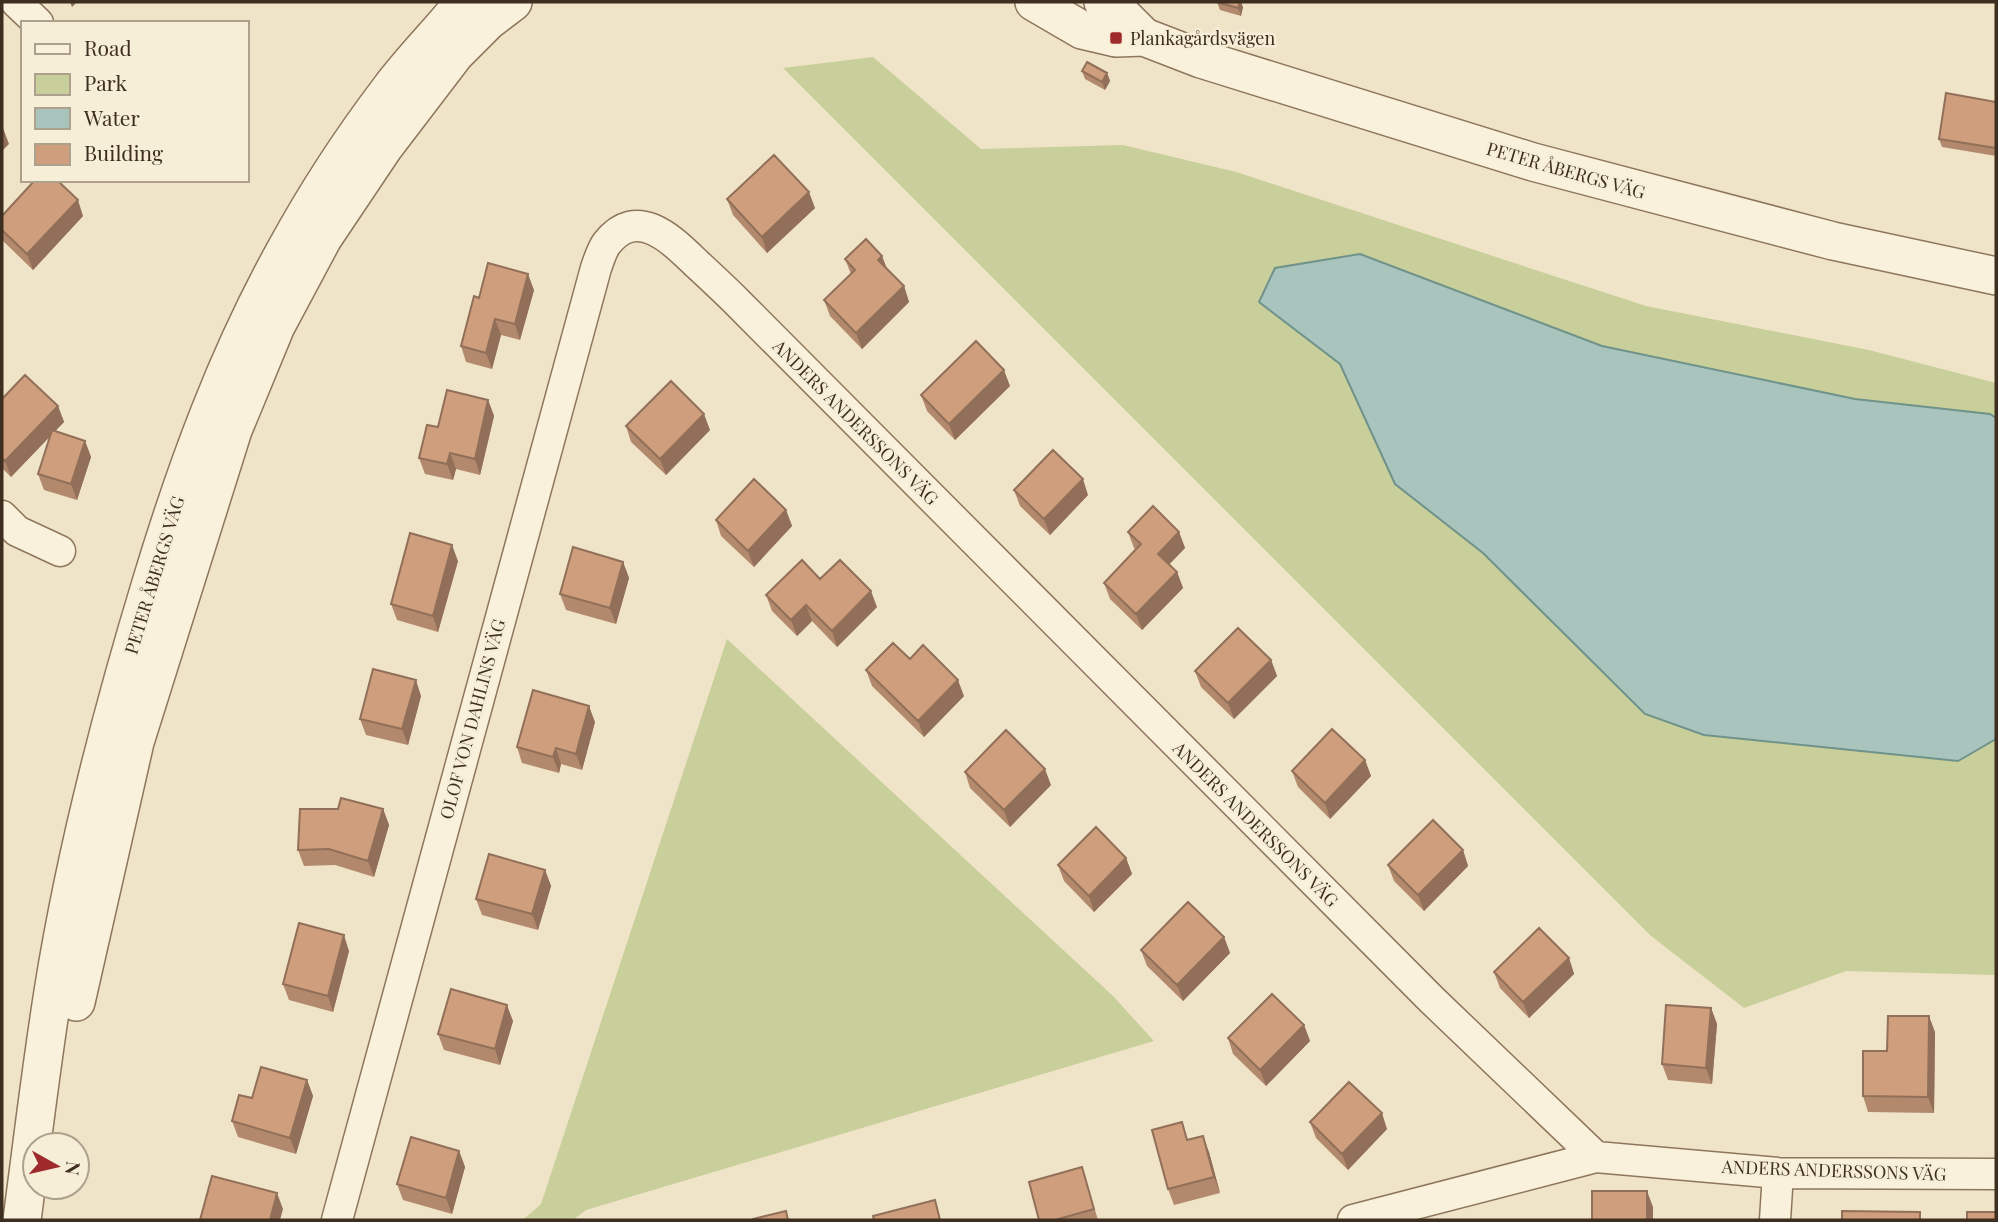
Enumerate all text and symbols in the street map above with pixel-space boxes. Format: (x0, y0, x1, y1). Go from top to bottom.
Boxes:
legend (21, 21, 248, 182)
place label: Plankagårdsvägen (1130, 26, 1275, 50)
marker: Plankagårdsvägen (1108, 30, 1124, 46)
text: Road (84, 33, 132, 61)
text: Park (84, 68, 128, 96)
text: Water (83, 103, 140, 131)
street label: PETER ÅBERGS VÄG (1484, 136, 1648, 204)
text: Building (84, 138, 163, 166)
street label: ANDERS ANDERSSONS VÄG (767, 333, 944, 510)
street label: PETER ÅBERGS VÄG (119, 493, 190, 657)
street label: OLOF VON DAHLINS VÄG (434, 616, 510, 822)
street label: ANDERS ANDERSSONS VÄG (1167, 735, 1344, 912)
north arrow (21, 1131, 91, 1201)
street label: ANDERS ANDERSSONS VÄG (1720, 1154, 1947, 1186)
text: N (60, 1160, 88, 1177)

